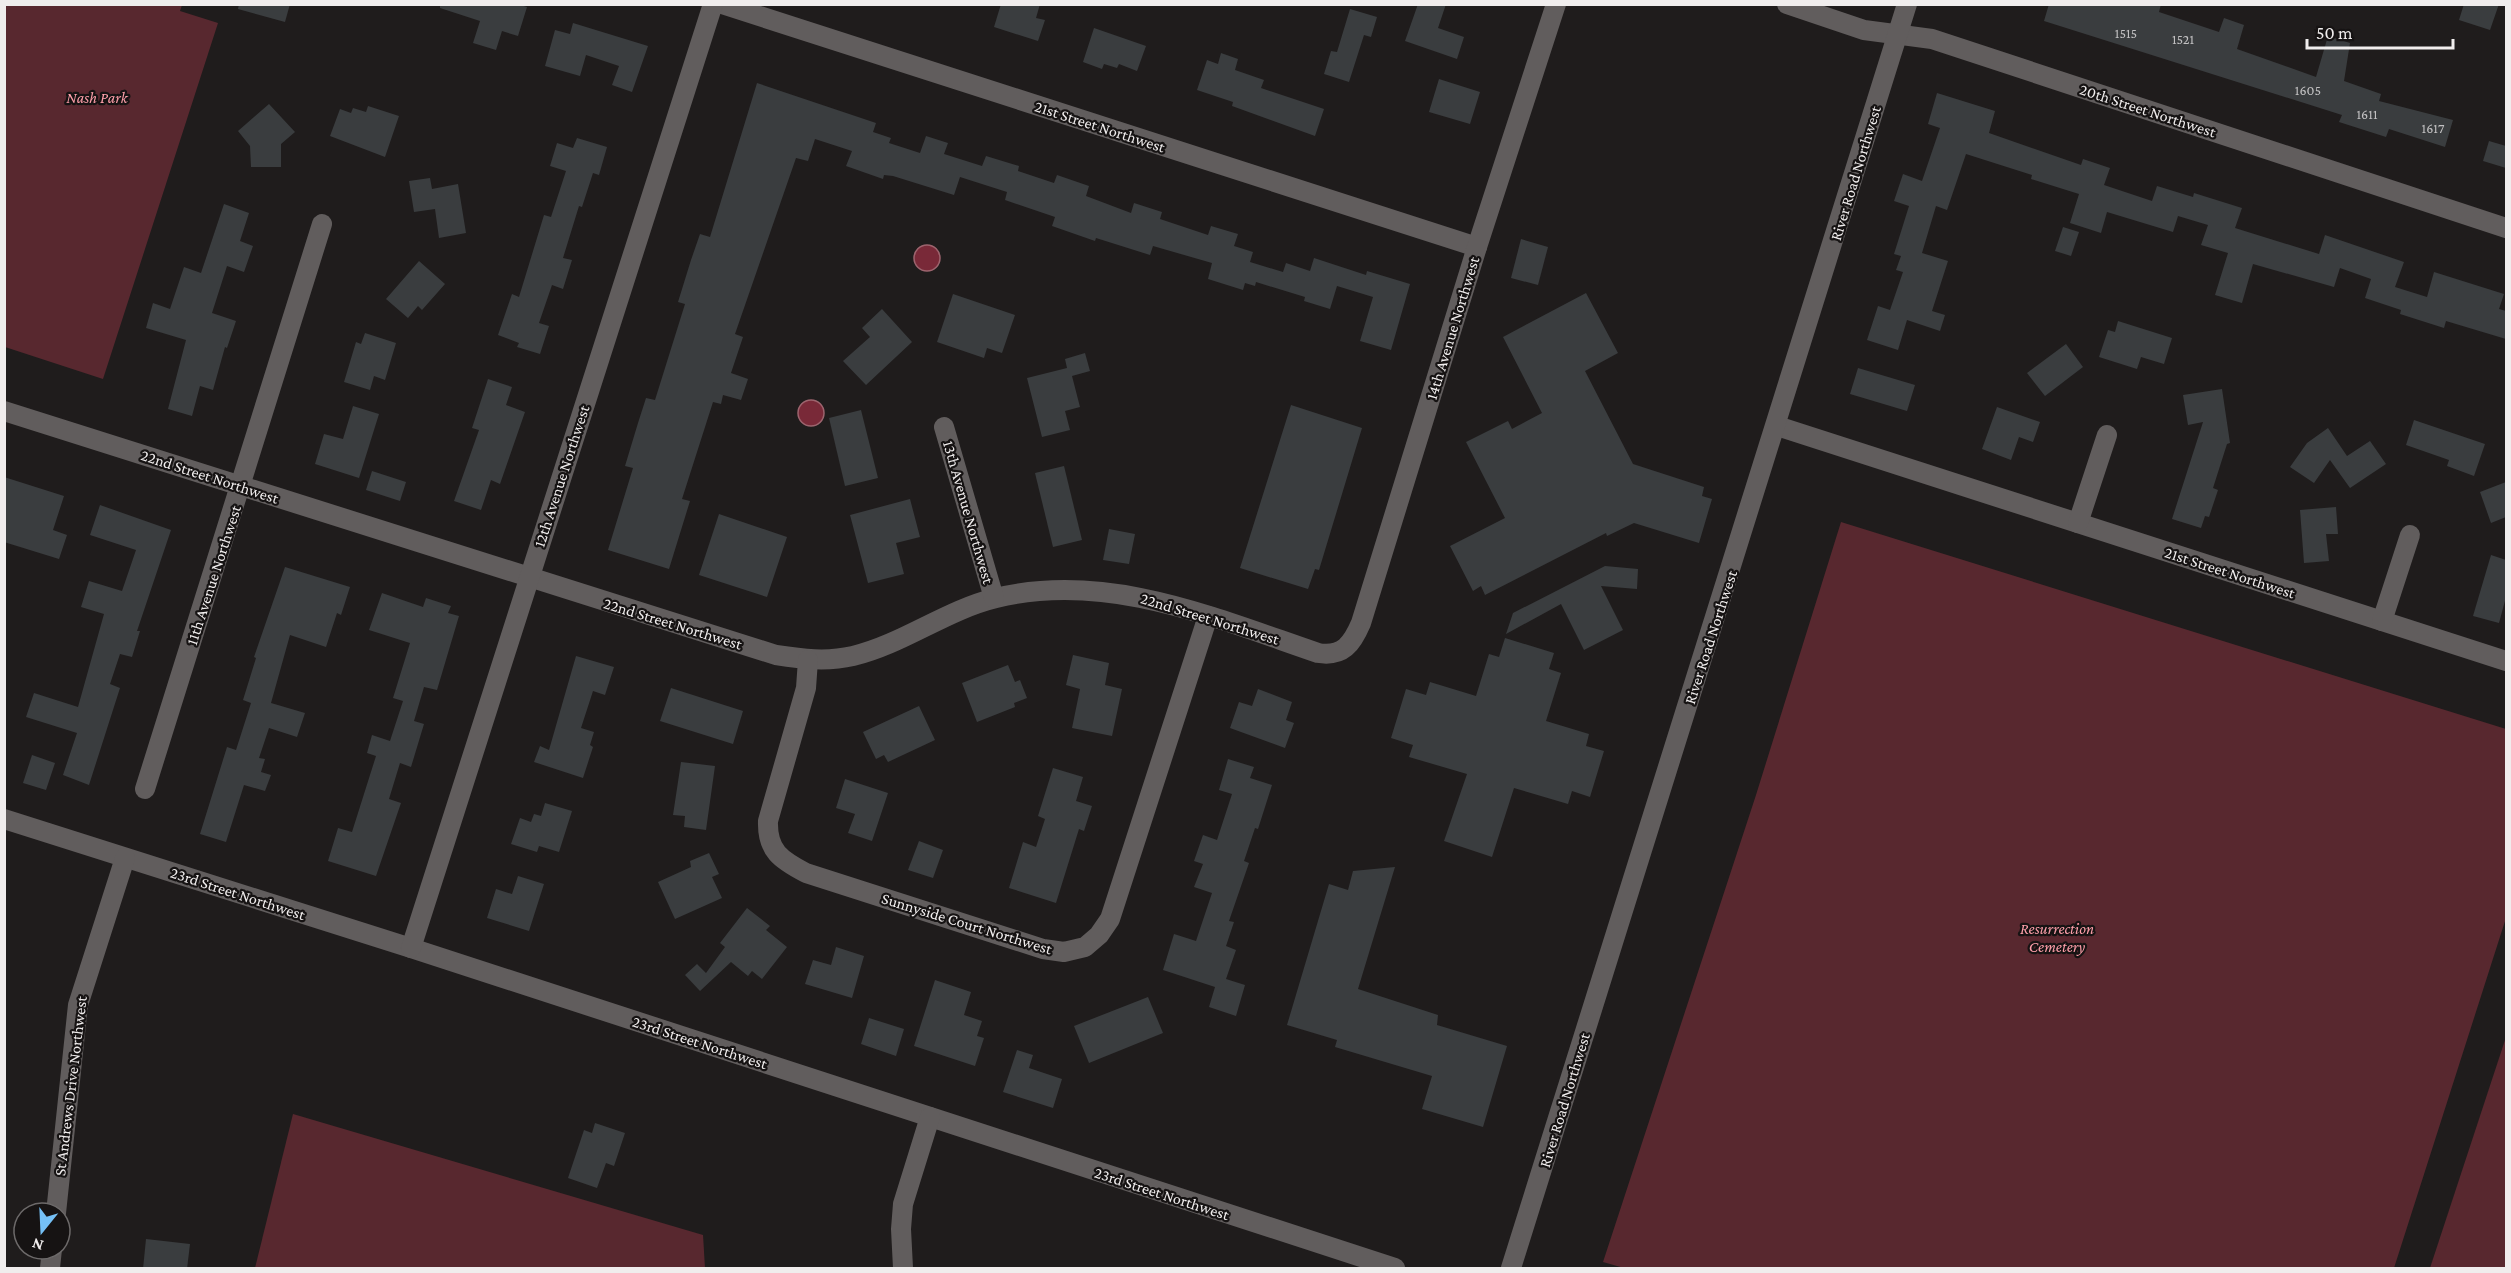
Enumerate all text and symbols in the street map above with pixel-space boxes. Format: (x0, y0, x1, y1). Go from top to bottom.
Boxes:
scale bar (2307, 12, 2452, 50)
text: 50 m (2316, 23, 2353, 43)
house number: 1515 (2115, 25, 2137, 41)
house number: 1521 (2172, 31, 2194, 47)
street label: 20th Street Northwest (2078, 80, 2219, 141)
house number: 1605 (2295, 82, 2321, 98)
park label: Nash Park (66, 89, 129, 106)
street label: 21st Street Northwest (1032, 97, 1168, 156)
street label: River Road Northwest (1827, 103, 1884, 242)
house number: 1611 (2356, 106, 2378, 122)
house number: 1617 (2422, 120, 2445, 136)
street label: 14th Avenue Northwest (1423, 254, 1483, 402)
street label: 12th Avenue Northwest (531, 402, 593, 549)
street label: 13th Avenue Northwest (940, 439, 997, 586)
street label: 22nd Street Northwest (139, 446, 282, 507)
street label: 11th Avenue Northwest (183, 503, 244, 647)
street label: 21st Street Northwest (2162, 543, 2298, 602)
street label: River Road Northwest (1681, 567, 1740, 706)
street label: 22nd Street Northwest (1139, 589, 1282, 648)
street label: 22nd Street Northwest (602, 594, 745, 653)
street label: 23rd Street Northwest (168, 864, 308, 924)
street label: Sunnyside Court Northwest (879, 889, 1055, 959)
park label: Resurrection Cemetery (2020, 920, 2094, 956)
street label: St Andrews Drive Northwest (51, 994, 90, 1177)
street label: 23rd Street Northwest (630, 1013, 770, 1073)
street label: River Road Northwest (1536, 1030, 1593, 1169)
street label: 23rd Street Northwest (1092, 1164, 1232, 1224)
north arrow (12, 1201, 72, 1261)
text: N (30, 1235, 45, 1255)

